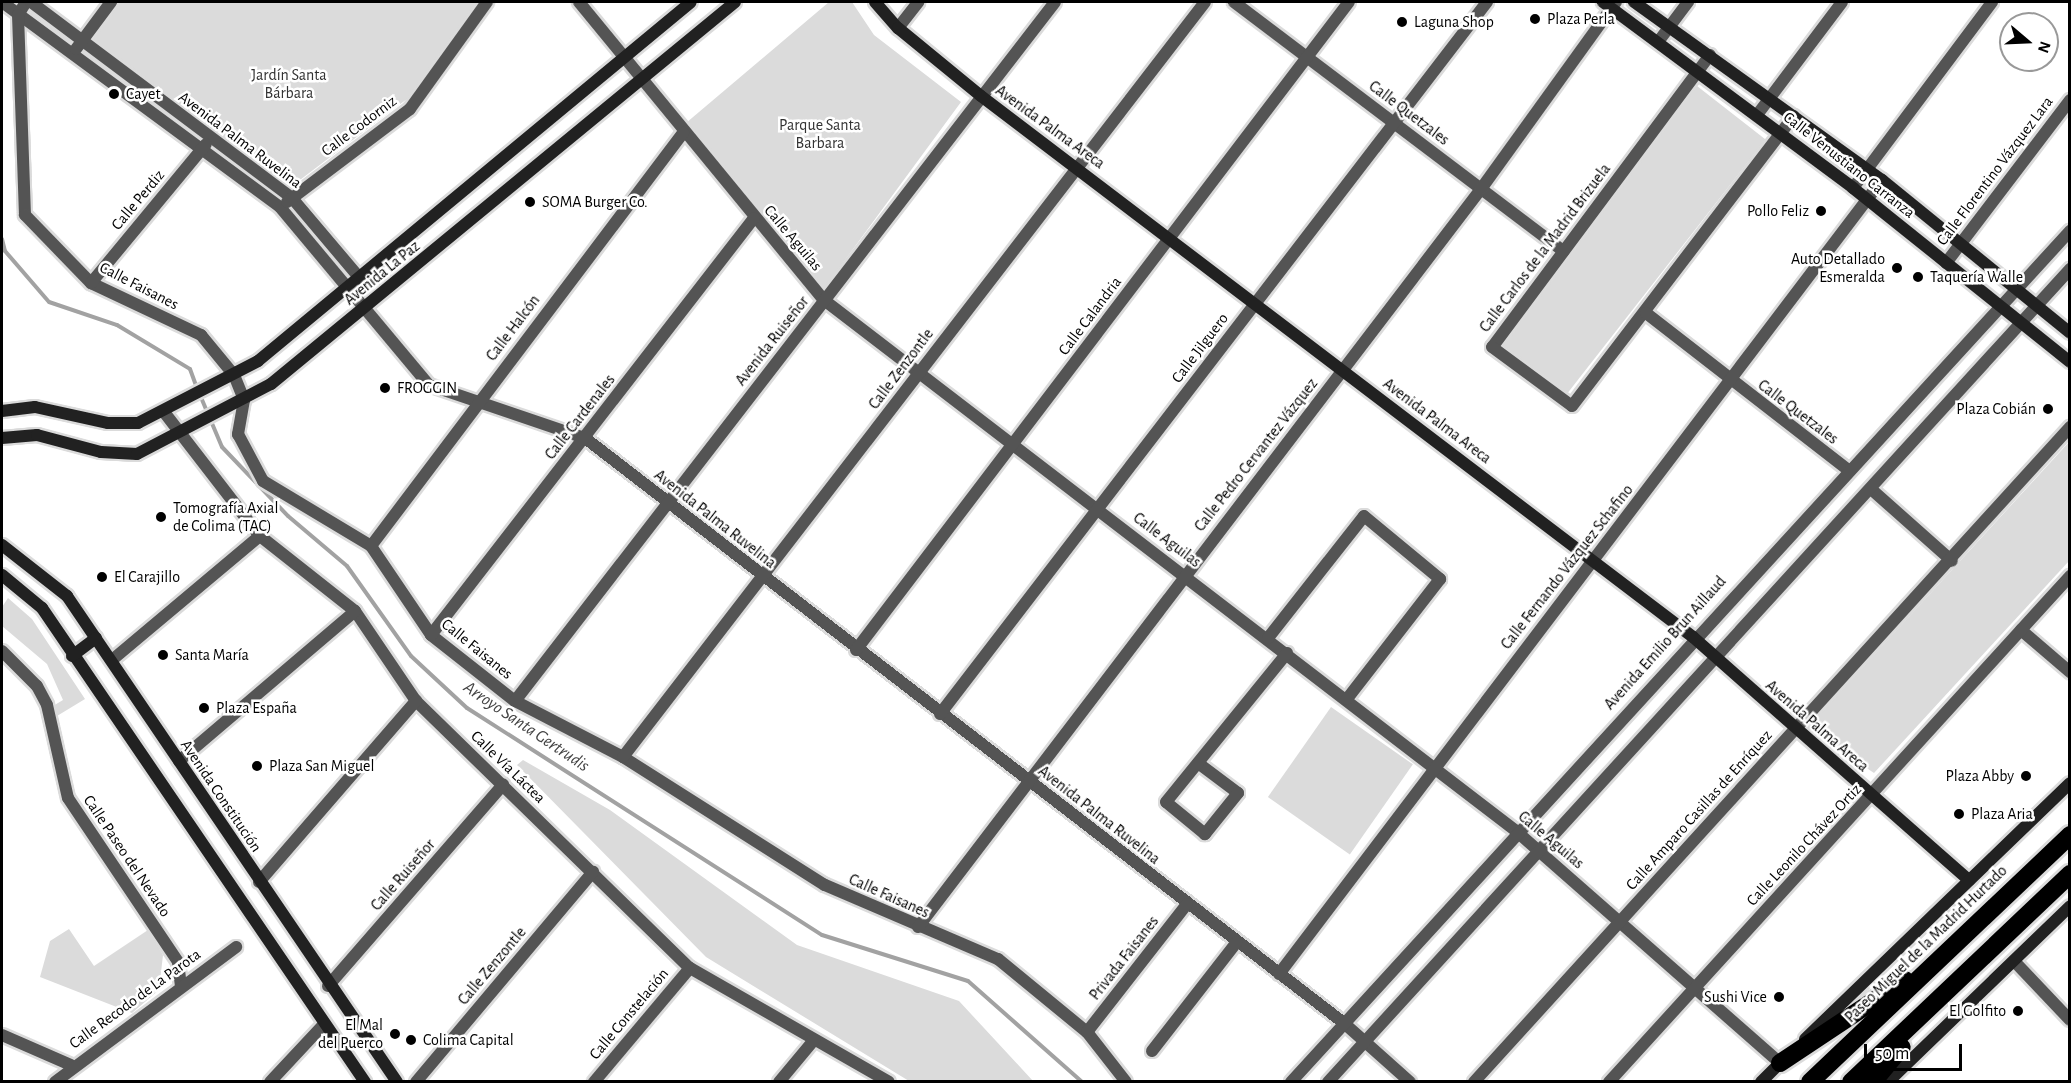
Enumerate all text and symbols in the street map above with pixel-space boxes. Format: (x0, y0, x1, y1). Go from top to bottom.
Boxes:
place label: Plaza Perla (1547, 9, 1615, 29)
place label: Laguna Shop (1414, 12, 1494, 32)
marker: Plaza Perla (1528, 12, 1542, 26)
north arrow (1999, 12, 2059, 72)
marker: Laguna Shop (1395, 15, 1409, 29)
text: N (2035, 39, 2054, 55)
park label: Jardín Santa Bárbara (251, 65, 327, 103)
street label: Calle Quetzales (1365, 77, 1453, 149)
street label: Avenida Palma Areca (992, 81, 1108, 173)
place label: Cayet (126, 84, 161, 104)
marker: Cayet (107, 87, 121, 101)
street label: Avenida Palma Ruvelina (175, 87, 305, 193)
street label: Calle Codorniz (318, 91, 400, 161)
street label: Calle Florentino Vázquez Lara (1933, 93, 2057, 249)
street label: Calle Venustiano Carranza (1779, 108, 1919, 222)
park label: Parque Santa Barbara (779, 115, 861, 153)
street label: Calle Carlos de la Madrid Brizuela (1475, 160, 1615, 336)
street label: Calle Perdiz (107, 166, 169, 234)
place label: SOMA Burger Co. (542, 192, 648, 212)
marker: SOMA Burger Co. (523, 195, 537, 209)
street label: Calle Aguilas (760, 201, 826, 275)
place label: Pollo Feliz (1747, 201, 1809, 221)
marker: Pollo Feliz (1814, 204, 1828, 218)
street label: Avenida La Paz (340, 237, 424, 309)
place label: Auto Detallado Esmeralda (1791, 249, 1885, 287)
street label: Calle Faisanes (96, 258, 182, 314)
marker: Auto Detallado Esmeralda (1890, 261, 1904, 275)
place label: Taquería Walle (1930, 267, 2023, 287)
marker: Taquería Walle (1911, 270, 1925, 284)
street label: Calle Calandria (1054, 273, 1126, 359)
street label: Calle Halcón (482, 291, 544, 365)
street label: Avenida Ruiseñor (731, 292, 813, 390)
street label: Calle Jilguero (1167, 309, 1233, 387)
street label: Calle Zenzontle (864, 325, 938, 413)
street label: Calle Cardenales (541, 371, 619, 463)
street label: Avenida Palma Areca (1379, 374, 1495, 468)
street label: Calle Pedro Cervantez Vázquez (1190, 375, 1322, 535)
street label: Calle Quetzales (1754, 376, 1842, 448)
place label: FROGGIN (397, 378, 457, 398)
marker: FROGGIN (378, 381, 392, 395)
place label: Plaza Cobián (1956, 399, 2036, 419)
marker: Plaza Cobián (2041, 402, 2055, 416)
street label: Avenida Palma Ruvelina (650, 465, 780, 573)
street label: Calle Fernando Vázquez Schafino (1497, 481, 1637, 653)
place label: Tomografía Axial de Colima (TAC) (173, 498, 278, 536)
street label: Calle Aguilas (1129, 508, 1205, 572)
marker: Tomografía Axial de Colima (TAC) (154, 510, 168, 524)
place label: El Carajillo (114, 567, 180, 587)
marker: El Carajillo (95, 570, 109, 584)
street label: Avenida Emilio Brun Aillaud (1600, 572, 1730, 714)
street label: Calle Faisanes (438, 614, 516, 684)
place label: Santa María (175, 645, 249, 665)
marker: Santa María (156, 648, 170, 662)
street label: Avenida Palma Areca (1761, 676, 1873, 776)
water label: Arroyo Santa Gertrudis (459, 677, 593, 777)
place label: Plaza España (216, 698, 297, 718)
marker: Plaza España (197, 701, 211, 715)
street label: Calle Amparo Casillas de Enríquez (1622, 726, 1776, 894)
street label: Calle Vía Láctea (467, 727, 549, 807)
street label: Avenida Constitución (176, 736, 266, 856)
place label: Plaza San Miguel (269, 756, 374, 776)
marker: Plaza San Miguel (250, 759, 264, 773)
street label: Avenida Palma Ruvelina (1034, 761, 1164, 869)
place label: Plaza Abby (1945, 766, 2014, 786)
marker: Plaza Abby (2019, 769, 2033, 783)
street label: Calle Leonilo Chávez Ortiz (1743, 780, 1865, 910)
street label: Calle Paseo del Nevado (79, 791, 175, 921)
place label: Plaza Aria (1971, 804, 2033, 824)
street label: Calle Aguilas (1514, 807, 1588, 873)
marker: Plaza Aria (1952, 807, 1966, 821)
street label: Calle Ruiseñor (367, 835, 439, 915)
street label: Paseo Miguel de la Madrid Hurtado (1841, 861, 2011, 1027)
street label: Calle Faisanes (846, 870, 932, 922)
street label: Privada Faisanes (1085, 912, 1163, 1004)
street label: Calle Zenzontle (454, 923, 530, 1009)
street label: Calle Recodo de La Parota (66, 945, 204, 1053)
street label: Calle Constelación (585, 965, 673, 1063)
place label: Sushi Vice (1704, 987, 1767, 1007)
marker: Sushi Vice (1772, 990, 1786, 1004)
place label: El Golfito (1949, 1001, 2006, 1021)
marker: El Golfito (2011, 1004, 2025, 1018)
place label: El Mal del Puerco (318, 1015, 383, 1053)
marker: El Mal del Puerco (388, 1027, 402, 1041)
place label: Colima Capital (423, 1030, 514, 1050)
scale bar (1867, 1032, 1964, 1070)
marker: Colima Capital (404, 1033, 418, 1047)
text: 50 m (1875, 1045, 1909, 1063)

